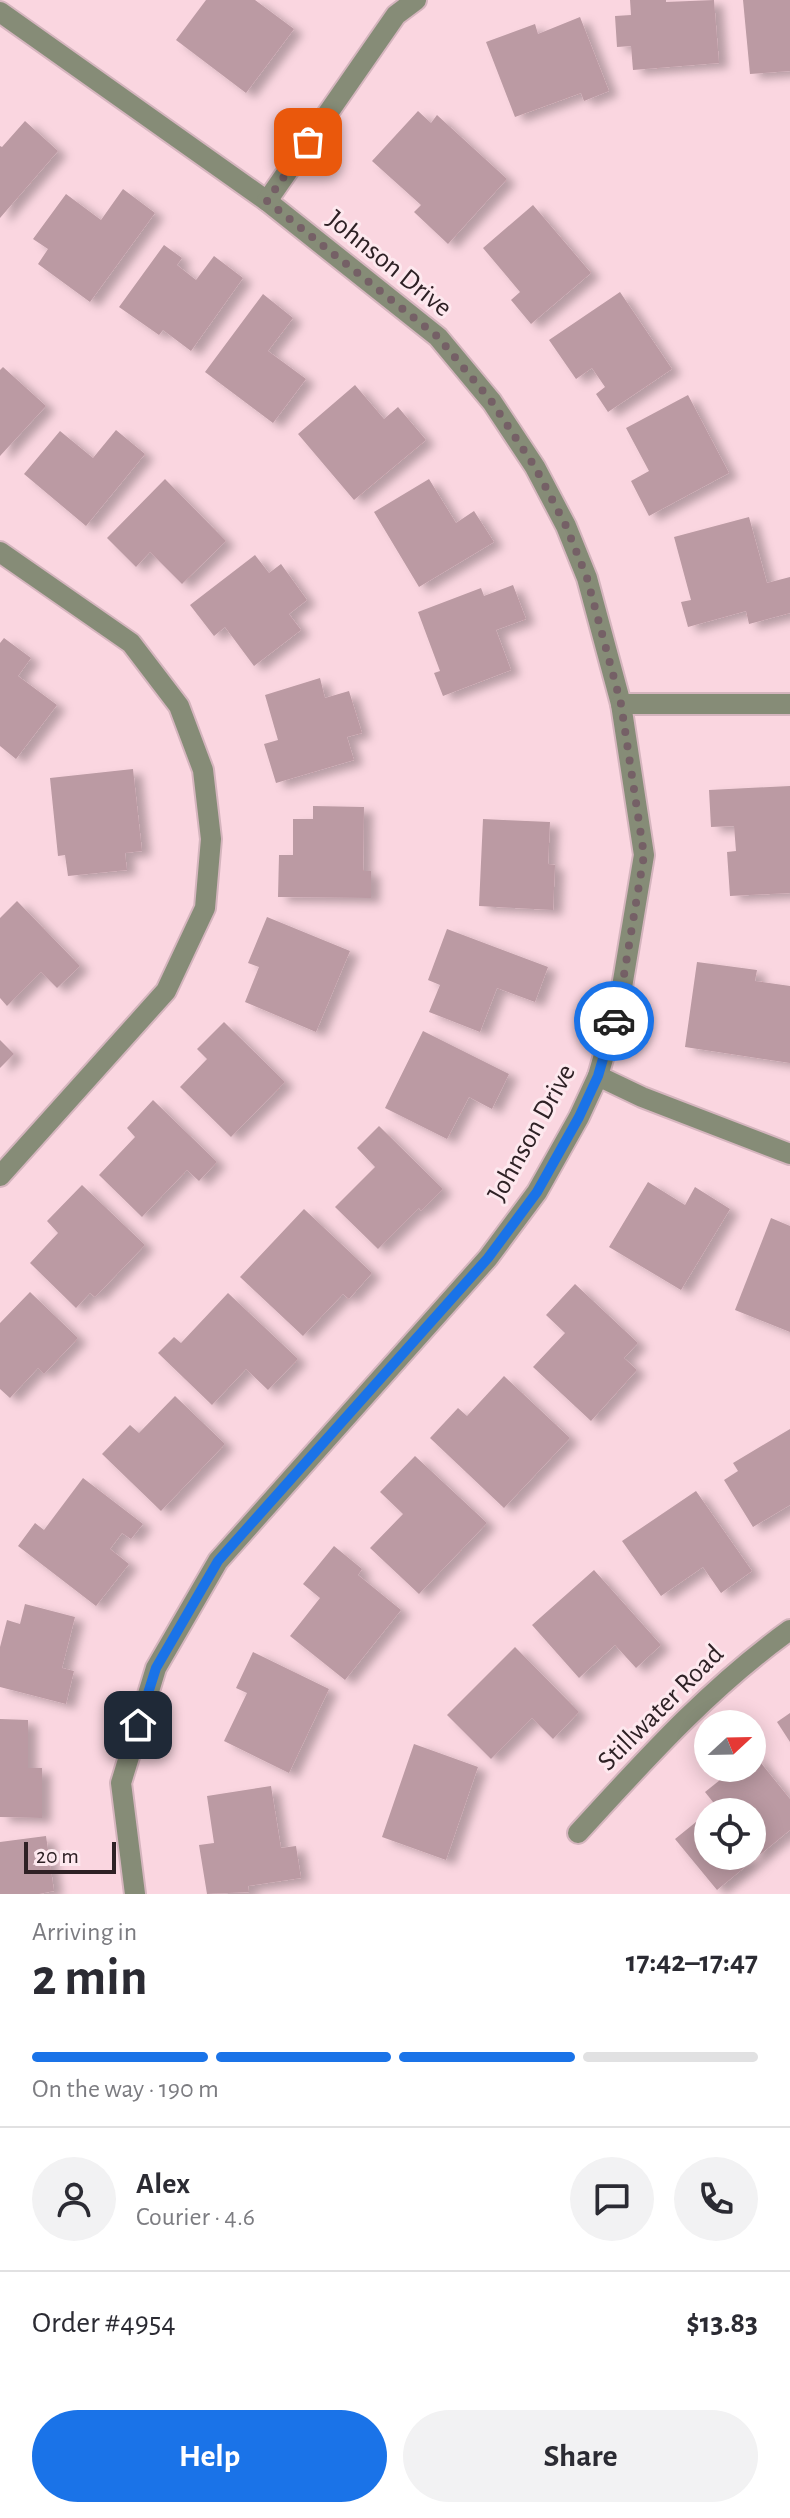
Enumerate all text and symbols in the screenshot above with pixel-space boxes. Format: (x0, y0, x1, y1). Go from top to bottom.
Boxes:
pin (274, 108, 342, 176)
icon: bag (286, 120, 330, 164)
street label: Johnson Drive (321, 205, 457, 323)
courier (574, 981, 654, 1061)
icon: car (592, 999, 636, 1043)
street label: Johnson Drive (483, 1060, 581, 1206)
street label: Stillwater Road (593, 1640, 729, 1776)
pin (104, 1691, 172, 1759)
icon: home (116, 1703, 160, 1747)
north arrow (694, 1710, 766, 1782)
map controls (694, 1710, 766, 1870)
button: locate (694, 1798, 766, 1870)
scale bar (24, 1838, 116, 1874)
text: 20 m (36, 1845, 79, 1867)
text: Arriving in (32, 1919, 137, 1945)
text: 17:42–17:47 (626, 1947, 758, 1977)
text: 2 min (32, 1952, 147, 2004)
text: On the way · 190 m (32, 2076, 219, 2102)
button: person (32, 2157, 116, 2241)
button: chat (570, 2157, 654, 2241)
button: phone (674, 2157, 758, 2241)
text: Alex (136, 2169, 190, 2199)
text: Courier · 4.6 (136, 2204, 255, 2230)
text: Order #4954 (32, 2308, 176, 2338)
text: $13.83 (686, 2308, 758, 2338)
button: Help (32, 2410, 387, 2502)
button: Share (403, 2410, 758, 2502)

